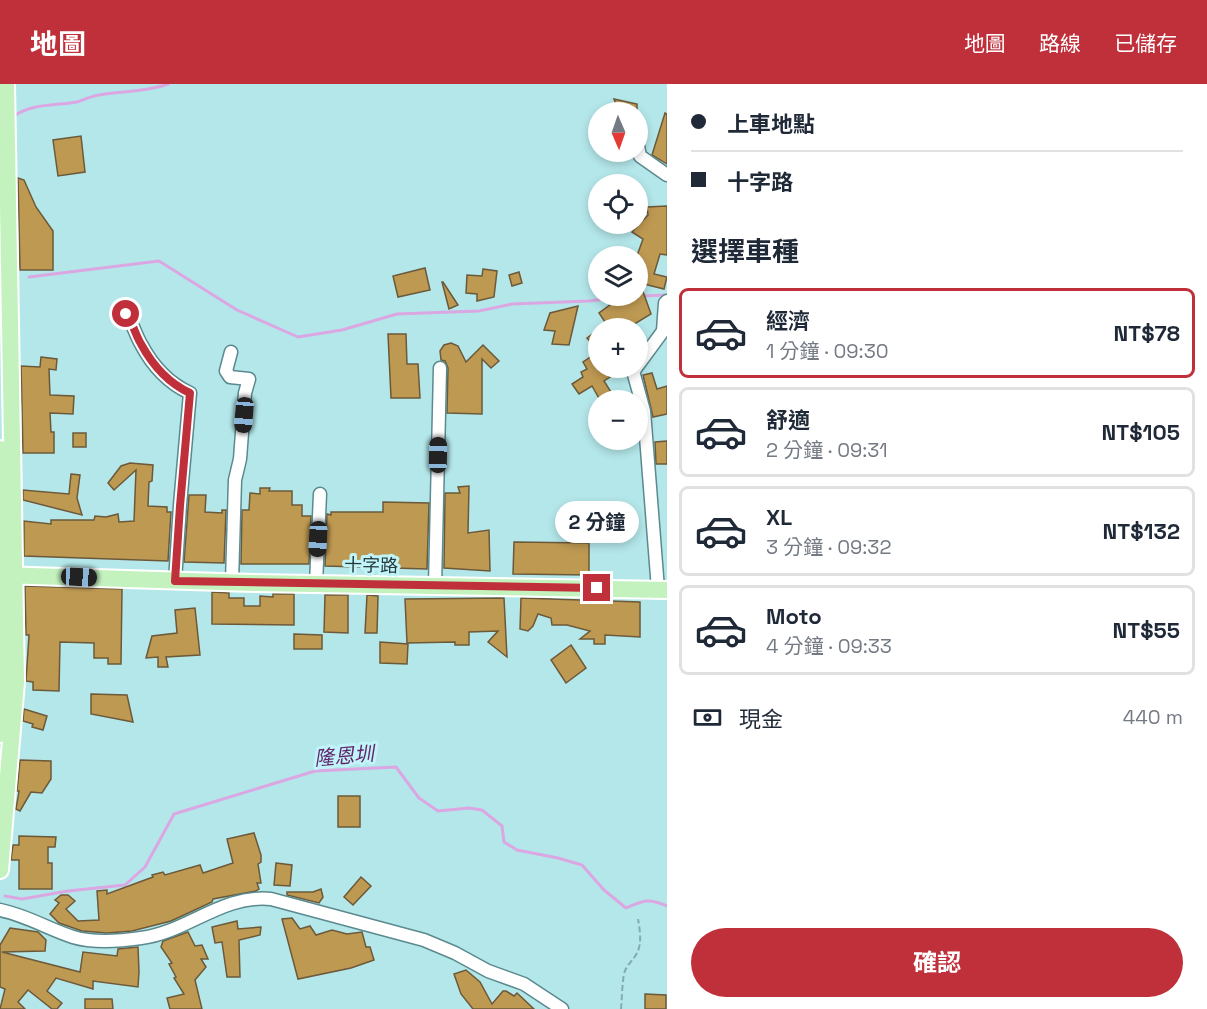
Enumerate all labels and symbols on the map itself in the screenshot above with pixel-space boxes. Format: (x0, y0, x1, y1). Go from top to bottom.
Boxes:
north arrow (588, 102, 648, 162)
route start (112, 300, 139, 327)
car (233, 396, 255, 434)
car (429, 437, 447, 473)
callout: 2 分鐘 (555, 501, 639, 543)
car (308, 521, 328, 557)
street label: 十字路 (344, 553, 398, 577)
car (61, 567, 97, 587)
route end (583, 574, 610, 601)
water label: 隆恩圳 (313, 740, 378, 772)

